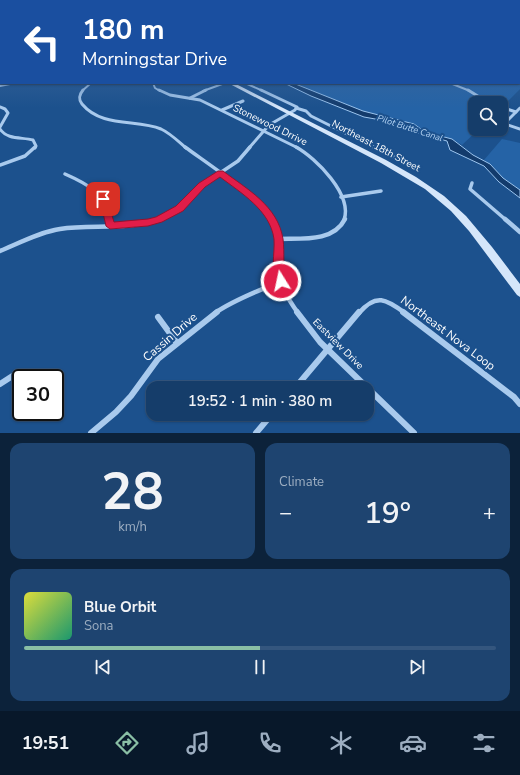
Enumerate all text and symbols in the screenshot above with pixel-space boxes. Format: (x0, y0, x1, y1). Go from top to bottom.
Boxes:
text: 180 m (82, 11, 165, 49)
icon: left (16, 16, 68, 68)
text: Morningstar Drive (82, 47, 227, 71)
map controls (468, 96, 508, 136)
button: search (468, 96, 508, 136)
street label: Stonewood Drrive (230, 101, 310, 149)
water label: Pilot Butte Canal (376, 112, 445, 144)
street label: Northeast 18th Street (329, 117, 423, 176)
pin (86, 182, 120, 216)
icon: arrive (92, 188, 114, 210)
position arrow (260, 260, 302, 302)
street label: Northeast Nova Loop (397, 292, 499, 374)
street label: Cassin Drive (139, 309, 201, 365)
street label: Eastview Drive (309, 315, 367, 373)
speed limit sign: 30 (12, 369, 64, 421)
text: 19:52 · 1 min · 380 m (188, 391, 332, 411)
text: 28 (101, 456, 164, 527)
text: Climate (279, 473, 324, 491)
text: 19° (364, 493, 411, 534)
text: − (279, 498, 292, 528)
text: + (483, 498, 496, 528)
text: km/h (118, 518, 147, 536)
text: Blue Orbit (84, 597, 156, 617)
text: Sona (84, 617, 114, 635)
icon: previous (92, 656, 114, 678)
icon: pause (249, 656, 271, 678)
icon: next (406, 656, 428, 678)
icon: directions (113, 729, 141, 757)
icon: music (184, 729, 212, 757)
icon: phone (256, 729, 284, 757)
icon: climate (327, 729, 355, 757)
icon: car (399, 729, 427, 757)
icon: filters (470, 729, 498, 757)
text: 19:51 (22, 731, 69, 755)

